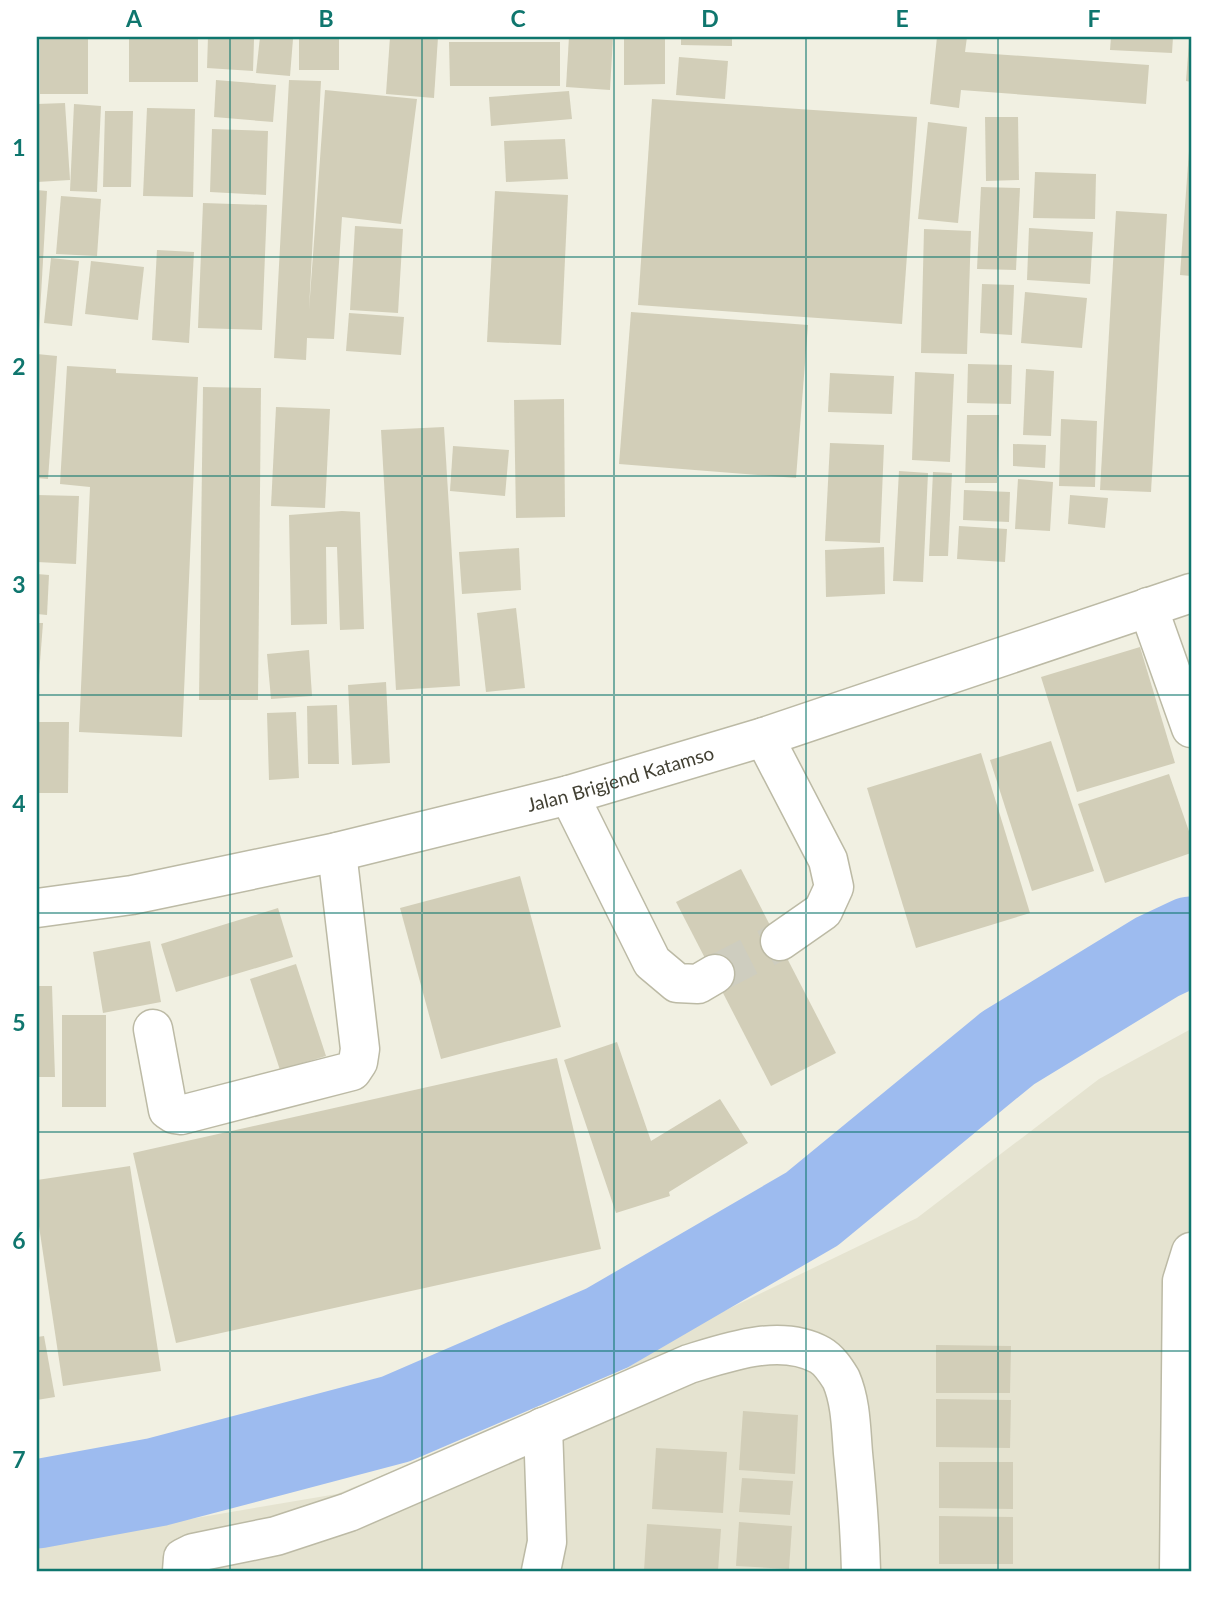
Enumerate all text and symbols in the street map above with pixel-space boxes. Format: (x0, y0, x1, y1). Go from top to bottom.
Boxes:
text: A (125, 4, 143, 32)
text: B (318, 4, 334, 32)
text: C (510, 4, 526, 32)
text: D (701, 4, 719, 32)
text: E (895, 4, 909, 32)
text: F (1087, 4, 1101, 32)
text: 1 (12, 133, 26, 161)
text: 2 (12, 352, 26, 380)
text: 3 (12, 570, 26, 598)
street label: Jalan Brigjend Katamso (524, 741, 716, 816)
text: 4 (12, 789, 26, 817)
text: 5 (12, 1008, 26, 1036)
text: 6 (12, 1226, 26, 1254)
text: 7 (12, 1445, 26, 1473)

